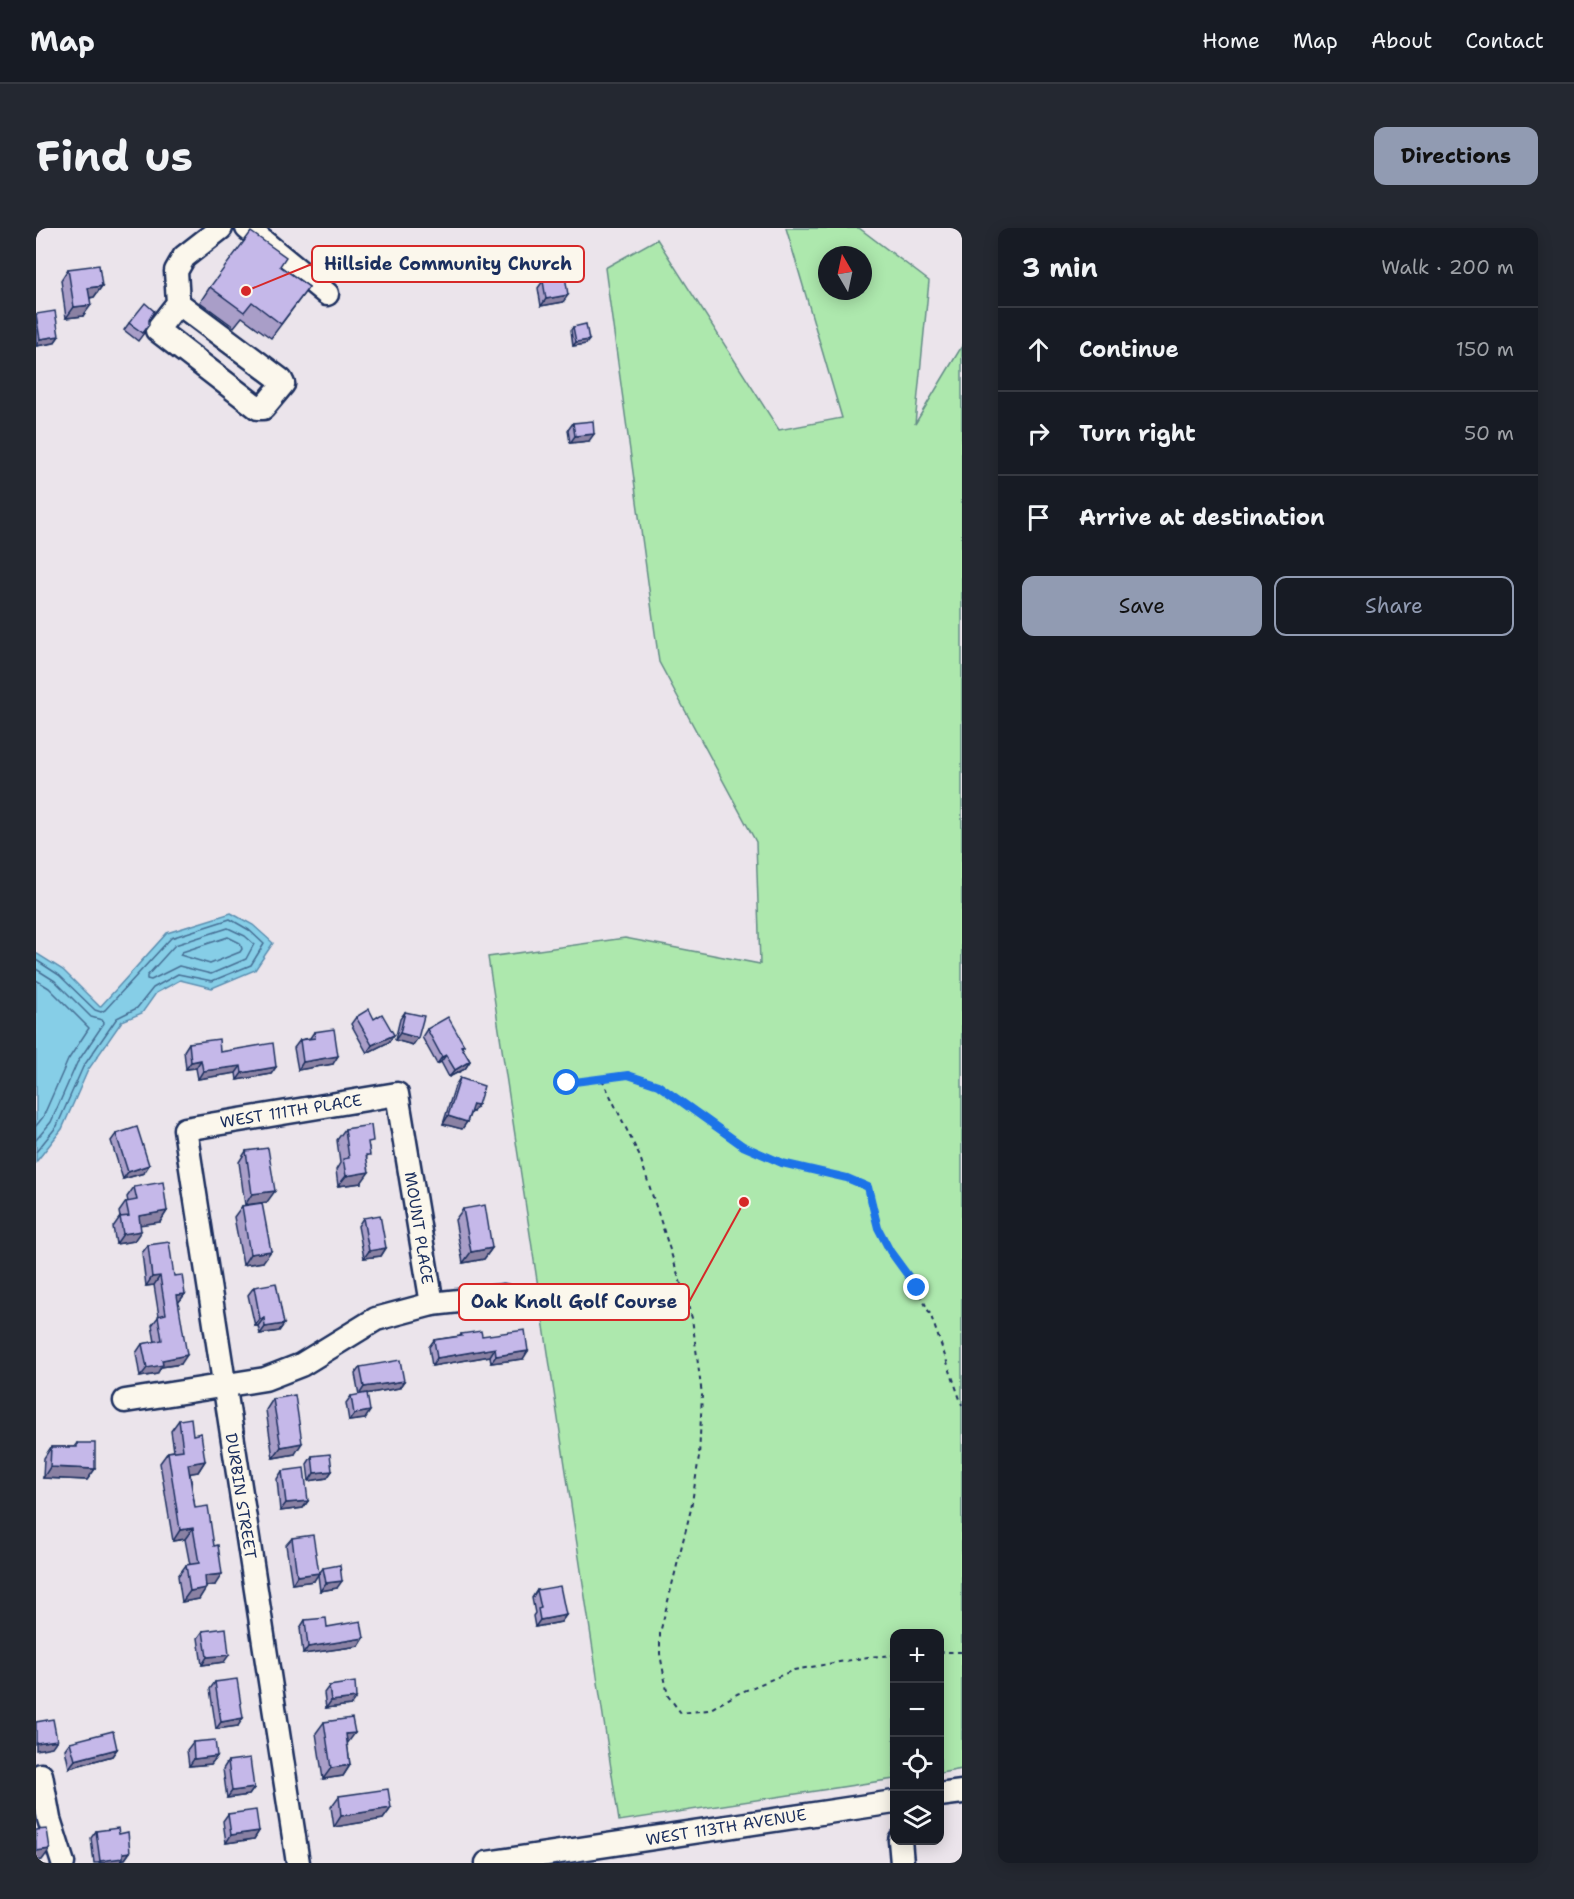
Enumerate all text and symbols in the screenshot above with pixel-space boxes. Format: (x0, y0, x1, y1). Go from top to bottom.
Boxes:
text: Map (30, 22, 95, 60)
text: Home (1202, 27, 1260, 55)
text: Map (1293, 27, 1338, 55)
text: About (1371, 27, 1432, 55)
text: Contact (1465, 27, 1544, 55)
button: Directions (1374, 127, 1538, 185)
text: Find us (36, 128, 193, 184)
callout: Hillside Community Church (312, 246, 584, 282)
north arrow (818, 246, 872, 300)
text: 3 min (1022, 250, 1098, 285)
text: Hillside Community Church (324, 252, 572, 276)
text: Walk · 200 m (1381, 254, 1514, 280)
icon: ahead (1022, 333, 1055, 366)
text: Continue (1079, 335, 1179, 364)
text: 150 m (1456, 336, 1514, 362)
icon: right (1022, 417, 1055, 450)
text: Turn right (1079, 419, 1196, 448)
text: 50 m (1464, 420, 1514, 446)
icon: arrive (1022, 501, 1055, 534)
text: Arrive at destination (1079, 503, 1325, 532)
button: Save (1022, 576, 1262, 636)
button: Share (1274, 576, 1514, 636)
route start (553, 1069, 579, 1095)
street label: WEST 111TH PLACE (219, 1089, 363, 1133)
street label: MOUNT PLACE (400, 1170, 438, 1286)
route end (903, 1274, 929, 1300)
callout: Oak Knoll Golf Course (459, 1284, 689, 1320)
text: Oak Knoll Golf Course (471, 1290, 677, 1314)
street label: DURBIN STREET (221, 1432, 261, 1561)
map controls (890, 1629, 944, 1845)
button: + (890, 1629, 944, 1683)
button: − (890, 1683, 944, 1737)
button: locate (890, 1737, 944, 1791)
button: layers (890, 1791, 944, 1845)
street label: WEST 113TH AVENUE (644, 1804, 808, 1850)

